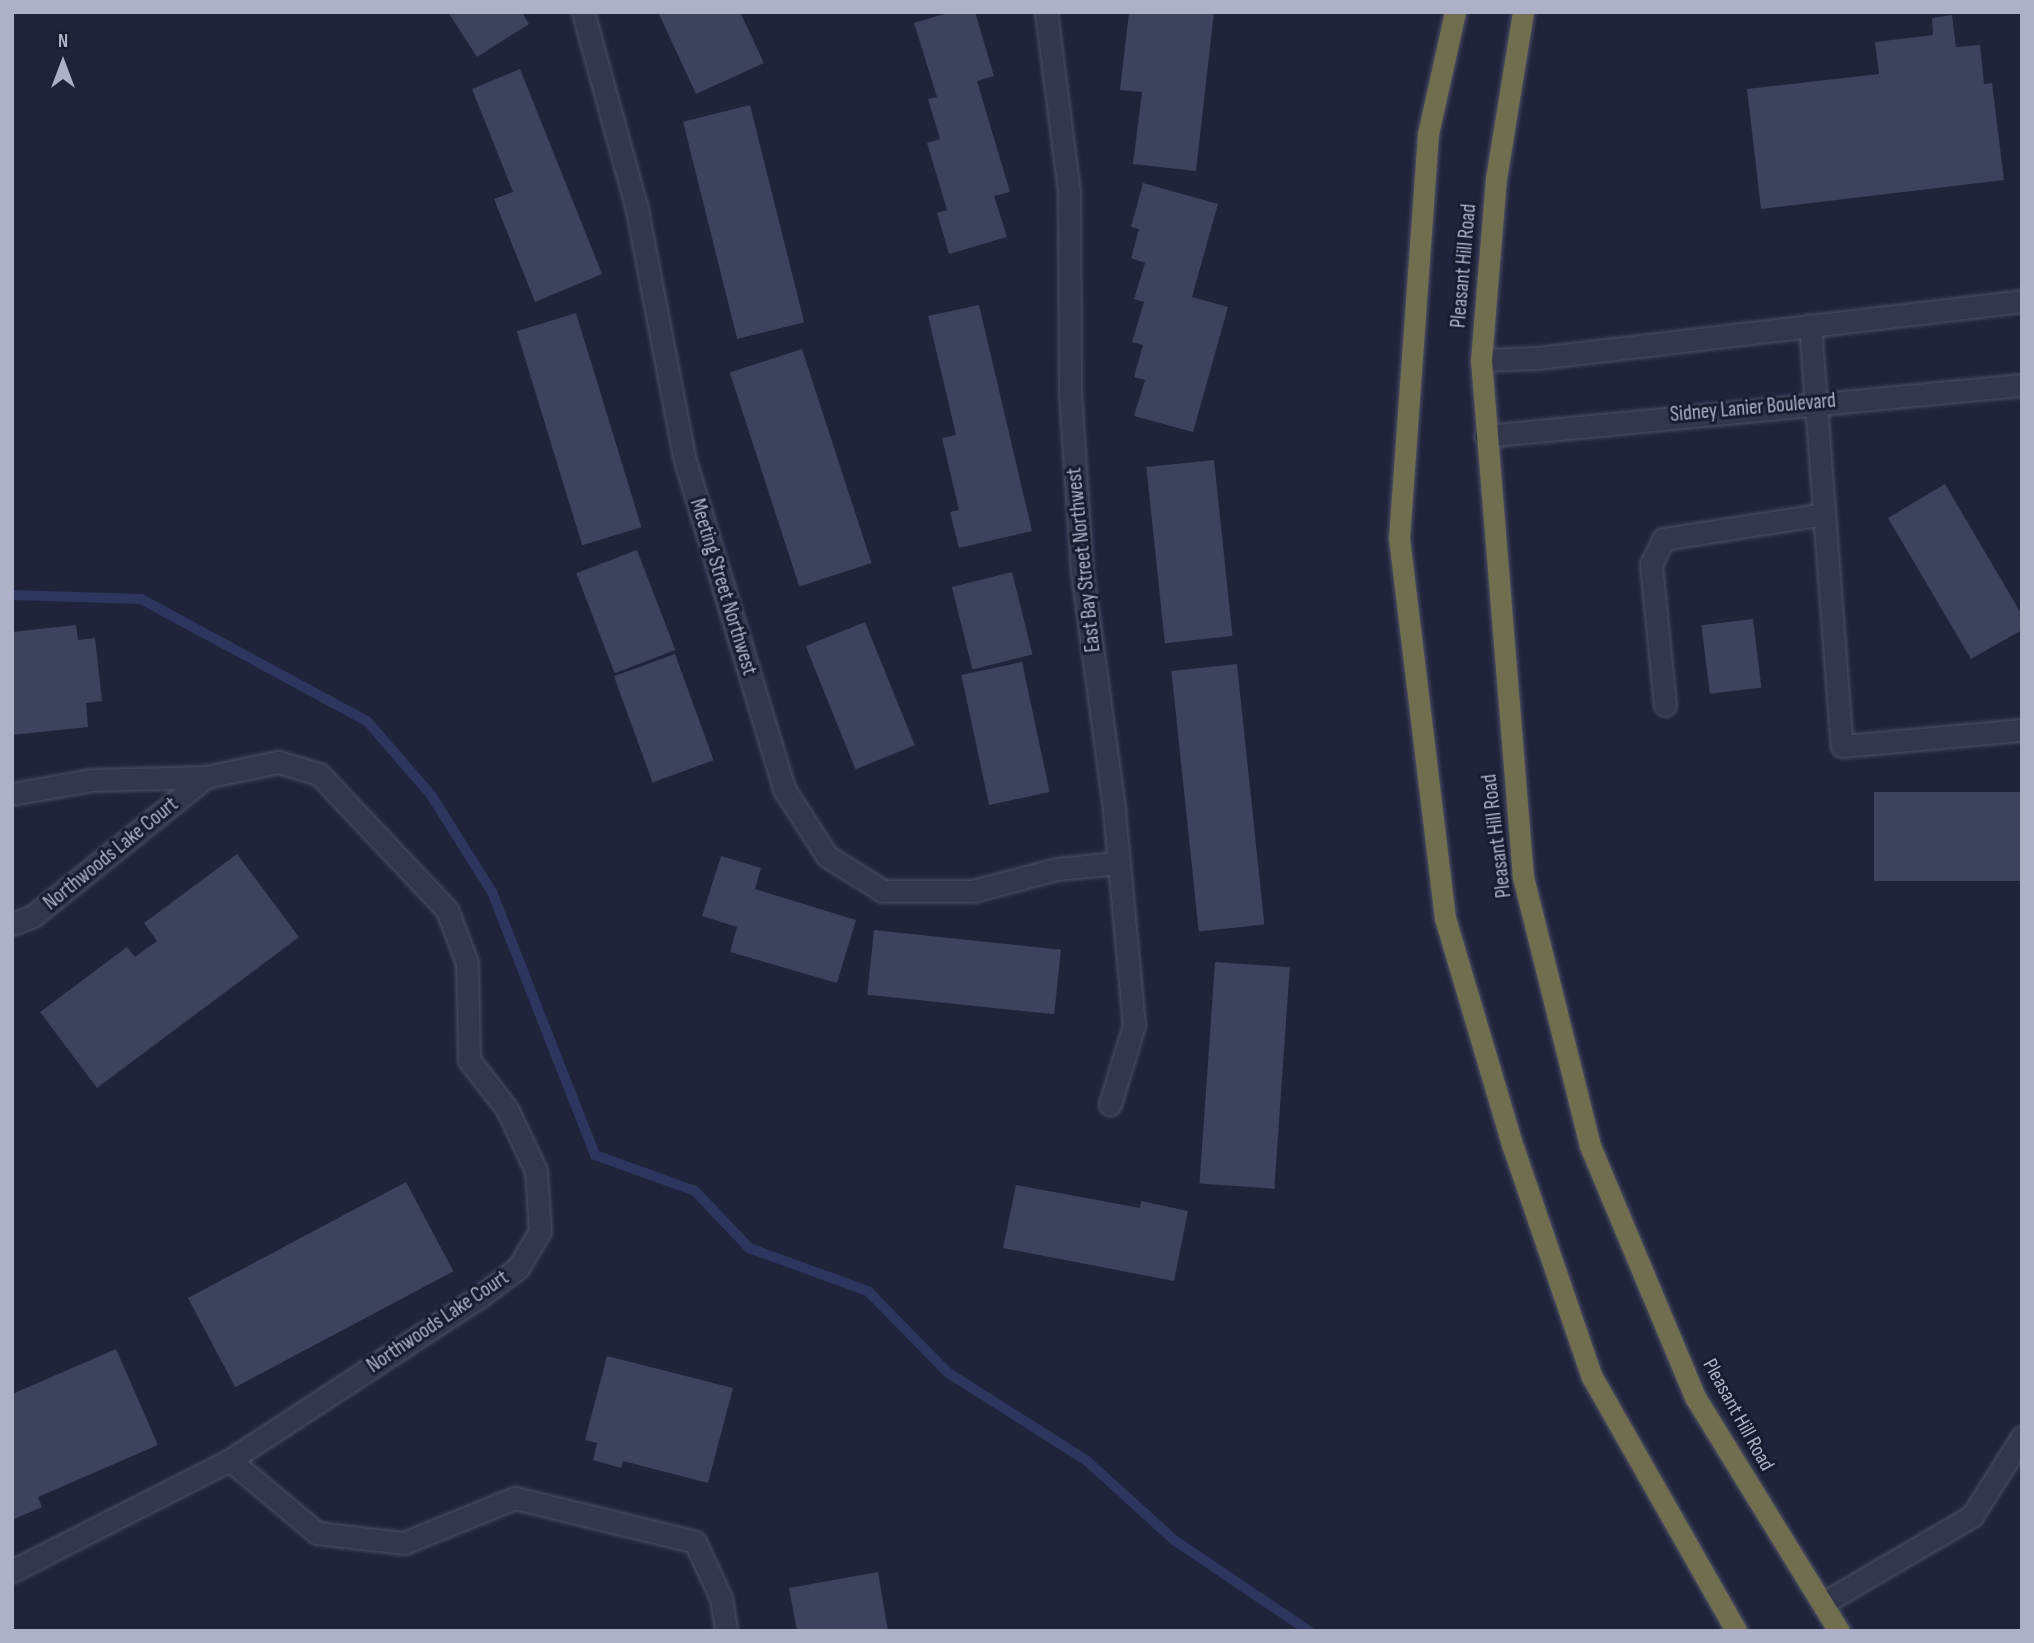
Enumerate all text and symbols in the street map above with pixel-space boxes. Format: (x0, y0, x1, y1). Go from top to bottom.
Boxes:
north arrow (28, 28, 98, 98)
text: N (58, 30, 68, 53)
street label: Pleasant Hill Road (1446, 203, 1482, 329)
street label: Sidney Lanier Boulevard (1669, 388, 1837, 428)
street label: East Bay Street Northwest (1062, 467, 1106, 653)
street label: Meeting Street Northwest (684, 496, 762, 678)
street label: Pleasant Hill Road (1477, 773, 1517, 899)
street label: Northwoods Lake Court (39, 792, 183, 916)
street label: Northwoods Lake Court (362, 1265, 514, 1379)
street label: Pleasant Hill Road (1697, 1354, 1779, 1476)

